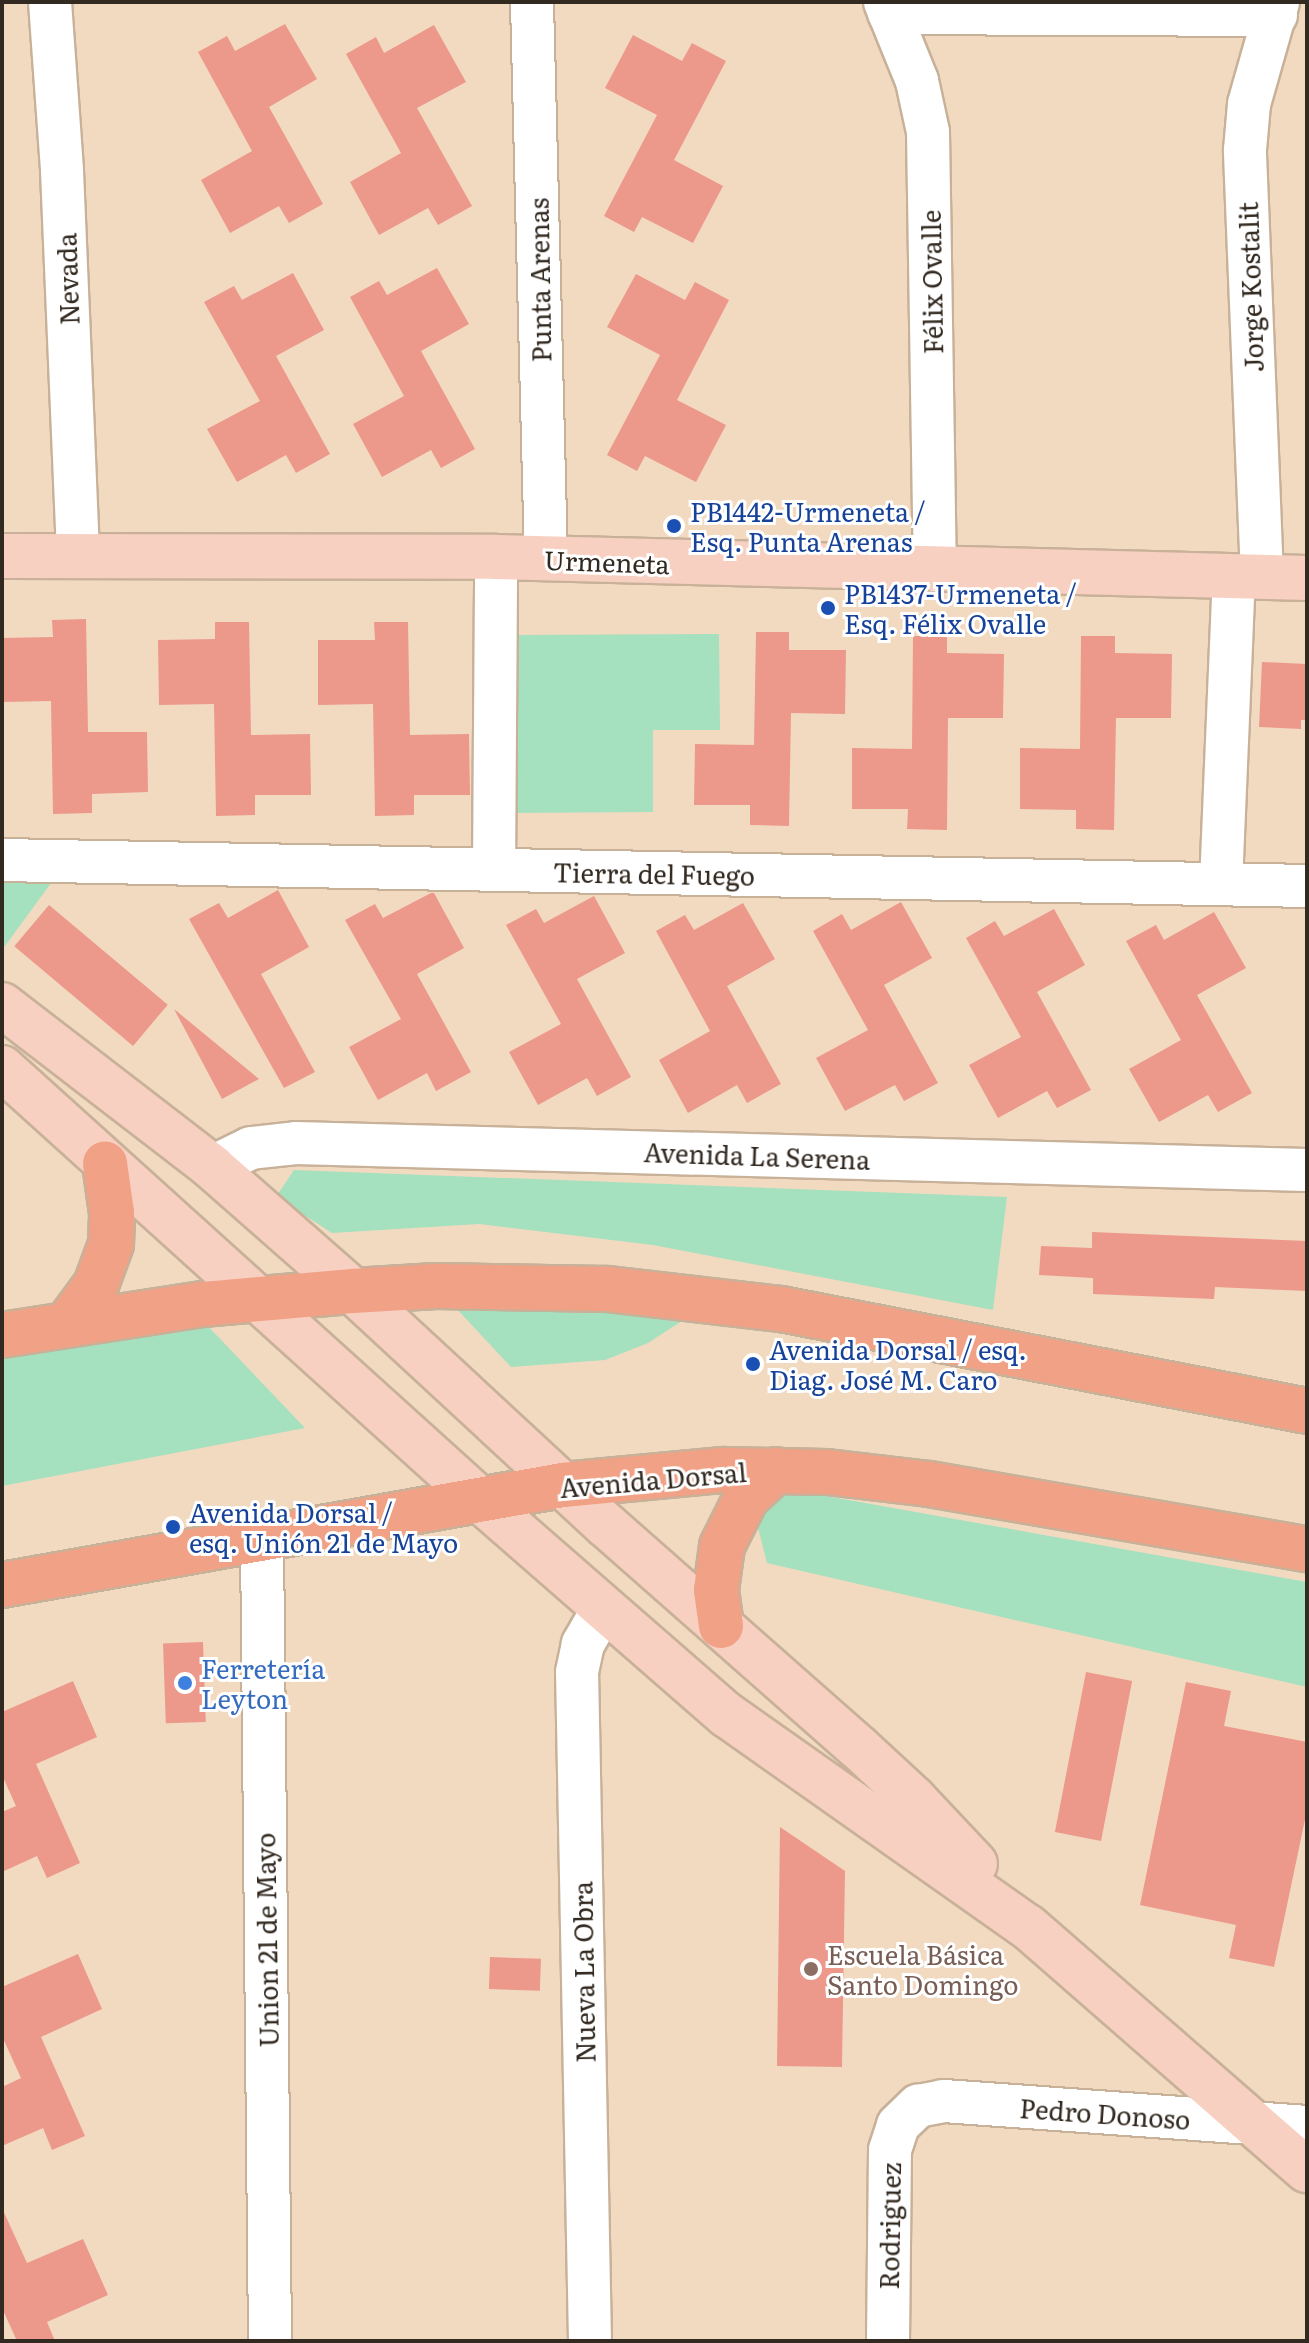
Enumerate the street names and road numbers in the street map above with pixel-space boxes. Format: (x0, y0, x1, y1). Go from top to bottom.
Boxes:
street label: Punta Arenas (522, 197, 556, 363)
street label: Jorge Kostalit (1231, 201, 1269, 373)
street label: Félix Ovalle (914, 209, 948, 355)
street label: Nevada (50, 232, 84, 326)
street label: Urmeneta (544, 543, 670, 579)
street label: Tierra del Fuego (553, 856, 755, 890)
street label: Avenida La Serena (643, 1135, 871, 1175)
street label: Avenida Dorsal (558, 1455, 748, 1503)
street label: Union 21 de Mayo (249, 1832, 283, 2048)
street label: Nueva La Obra (566, 1881, 600, 2063)
street label: Pedro Donoso (1019, 2091, 1191, 2135)
street label: Rodriguez (872, 2162, 906, 2290)

